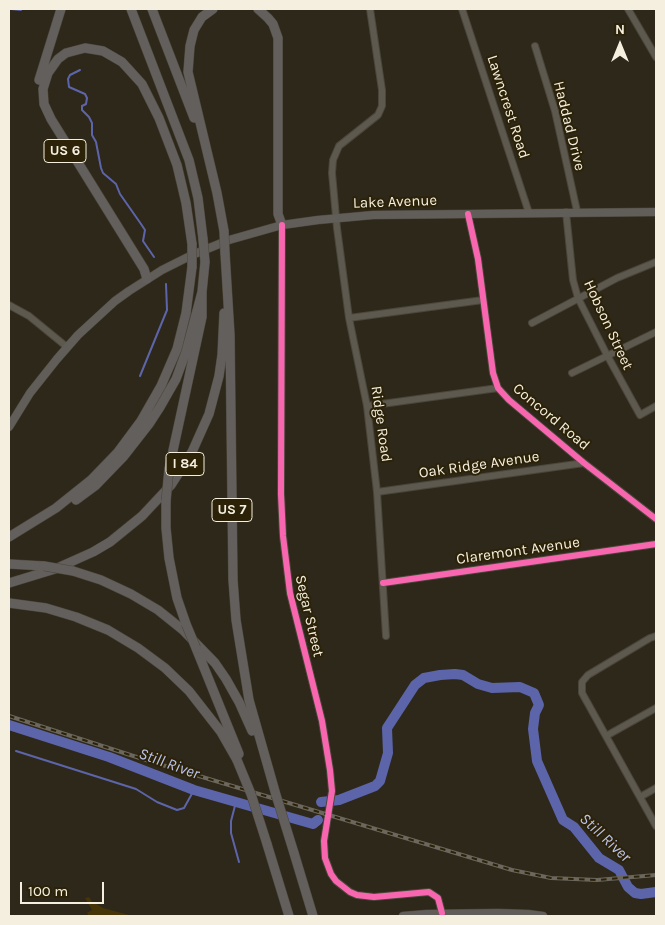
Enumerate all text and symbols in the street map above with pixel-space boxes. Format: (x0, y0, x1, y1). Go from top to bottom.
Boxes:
north arrow (595, 20, 645, 70)
text: N (615, 21, 625, 38)
street label: Lawncrest Road (483, 53, 533, 161)
street label: Haddad Drive (549, 79, 589, 173)
road number: US 6 (44, 140, 86, 162)
street label: Lake Avenue (353, 192, 437, 212)
street label: Hobson Street (579, 277, 637, 373)
street label: Concord Road (509, 380, 593, 454)
street label: Ridge Road (367, 385, 395, 463)
street label: Oak Ridge Avenue (418, 448, 540, 482)
road number: I 84 (166, 452, 204, 476)
road number: US 7 (212, 498, 252, 522)
street label: Claremont Avenue (455, 533, 581, 569)
street label: Segar Street (291, 573, 327, 659)
water label: Still River (136, 744, 202, 784)
water label: Still River (575, 809, 635, 867)
scale bar (22, 872, 106, 904)
text: 100 m (28, 882, 68, 900)

